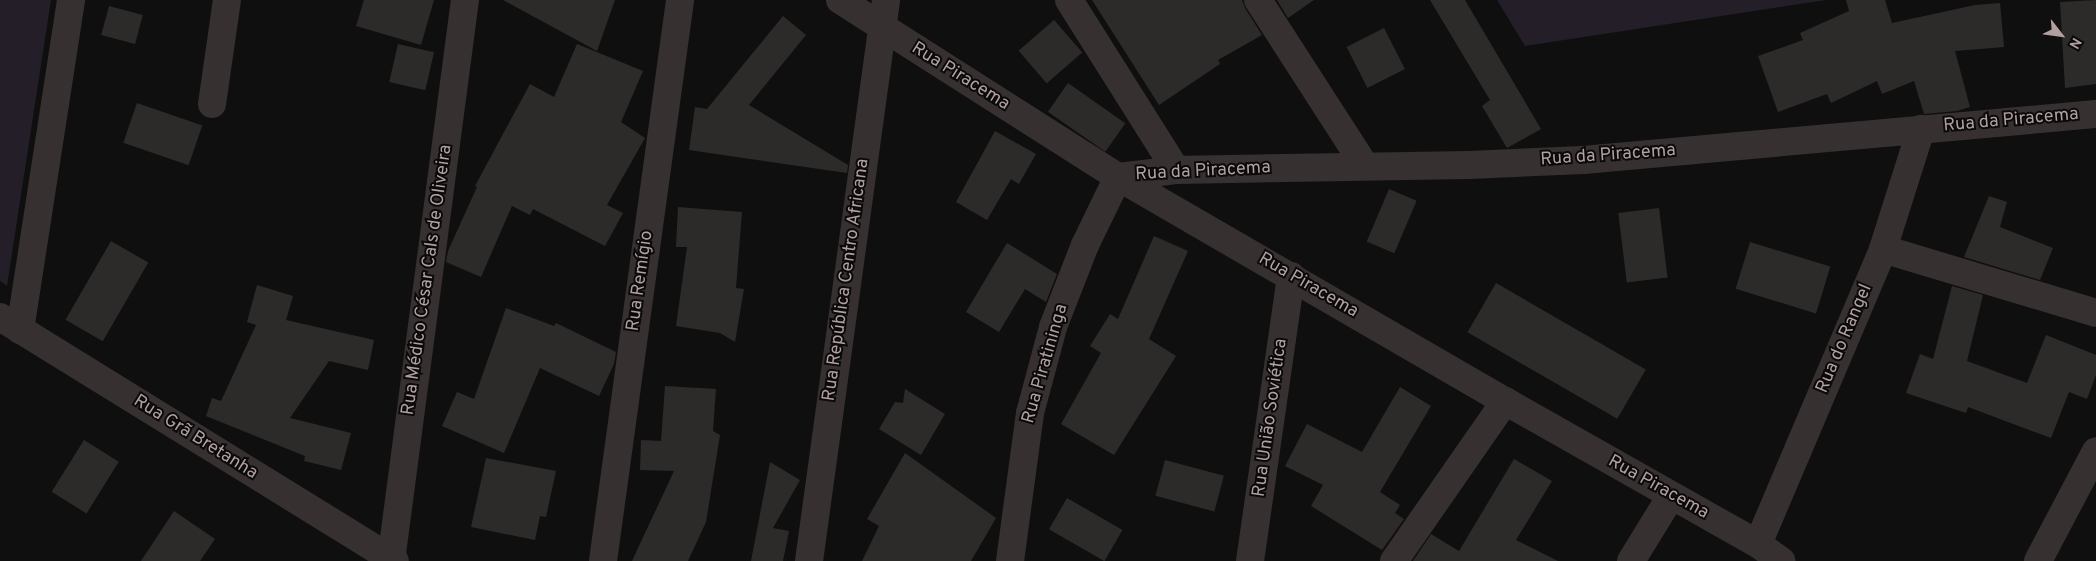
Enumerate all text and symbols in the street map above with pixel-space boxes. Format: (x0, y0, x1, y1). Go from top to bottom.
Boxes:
north arrow (2036, 10, 2086, 60)
text: N (2065, 34, 2084, 51)
street label: Rua Piracema (907, 38, 1013, 116)
street label: Rua da Piracema (1943, 104, 2079, 138)
street label: Rua da Piracema (1540, 140, 1676, 172)
street label: Rua Médico César Cals de Oliveira (398, 143, 458, 417)
street label: Rua República Centro Africana (819, 157, 875, 403)
street label: Rua da Piracema (1135, 158, 1271, 186)
street label: Rua Remígio (623, 229, 659, 333)
street label: Rua Piracema (1254, 249, 1362, 323)
street label: Rua do Rangel (1812, 281, 1878, 397)
street label: Rua Piratininga (1019, 302, 1073, 426)
street label: Rua União Soviética (1249, 337, 1293, 499)
street label: Rua Grã Bretanha (129, 391, 261, 485)
street label: Rua Piracema (1604, 451, 1712, 525)

